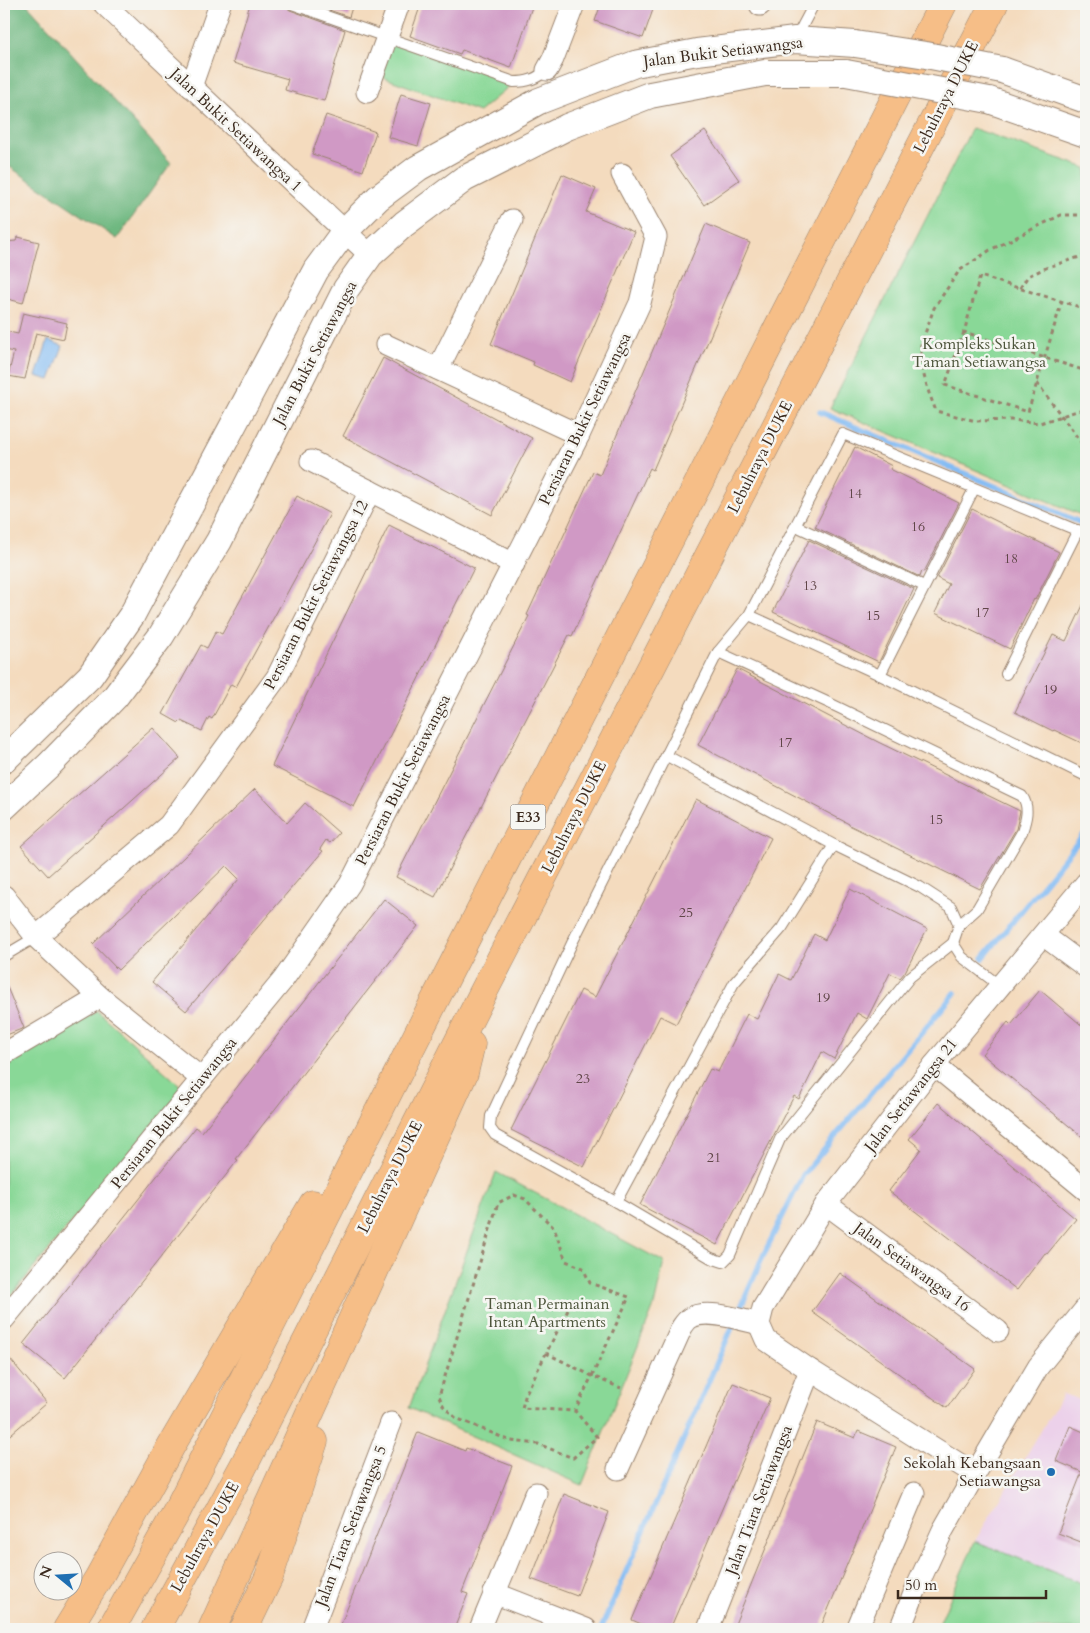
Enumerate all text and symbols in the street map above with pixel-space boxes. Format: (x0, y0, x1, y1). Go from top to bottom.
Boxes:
street label: Jalan Bukit Setiawangsa (640, 31, 804, 73)
street label: Lebuhraya DUKE (908, 37, 984, 157)
street label: Jalan Bukit Setiawangsa 1 (164, 62, 307, 197)
street label: Jalan Bukit Setiawangsa (267, 277, 362, 431)
street label: Persiaran Bukit Setiawangsa (534, 329, 636, 509)
park label: Kompleks Sukan Taman Setiawangsa (912, 333, 1046, 373)
street label: Lebuhraya DUKE (722, 397, 798, 517)
house number: 14 (848, 484, 862, 503)
street label: Persiaran Bukit Setiawangsa 12 (259, 496, 373, 694)
house number: 16 (911, 517, 925, 536)
house number: 18 (1004, 549, 1018, 568)
house number: 13 (803, 576, 817, 595)
house number: 17 (975, 603, 989, 622)
house number: 15 (866, 606, 880, 625)
house number: 19 (1043, 680, 1057, 699)
street label: Persiaran Bukit Setiawangsa (350, 691, 456, 869)
house number: 17 (778, 733, 792, 752)
street label: Lebuhraya DUKE (536, 757, 612, 877)
road number: E33 (510, 804, 546, 830)
house number: 15 (929, 810, 943, 829)
house number: 25 (679, 903, 693, 922)
house number: 19 (816, 988, 830, 1007)
street label: Persiaran Bukit Setiawangsa (106, 1032, 242, 1194)
street label: Jalan Setiawangsa 21 (858, 1033, 963, 1158)
house number: 23 (576, 1069, 590, 1088)
street label: Lebuhraya DUKE (352, 1117, 428, 1237)
house number: 21 (707, 1148, 721, 1167)
street label: Jalan Setiawangsa 16 (848, 1216, 975, 1317)
park label: Taman Permainan Intan Apartments (484, 1293, 610, 1333)
street label: Jalan Tiara Setiawangsa (720, 1422, 798, 1580)
street label: Jalan Tiara Setiawangsa 5 (309, 1442, 392, 1612)
place label: Sekolah Kebangsaan Setiawangsa (903, 1452, 1041, 1492)
marker: Sekolah Kebangsaan Setiawangsa (1045, 1466, 1057, 1478)
street label: Lebuhraya DUKE (165, 1478, 245, 1596)
north arrow (32, 1550, 82, 1600)
text: N (35, 1563, 57, 1581)
scale bar (898, 1568, 1045, 1600)
text: 50 m (905, 1575, 937, 1595)

